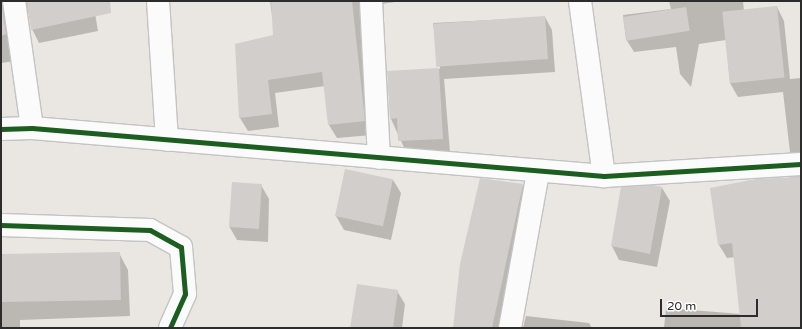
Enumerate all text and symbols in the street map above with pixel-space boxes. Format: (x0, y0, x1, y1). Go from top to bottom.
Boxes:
scale bar (662, 291, 760, 317)
text: 20 m (667, 299, 696, 313)

